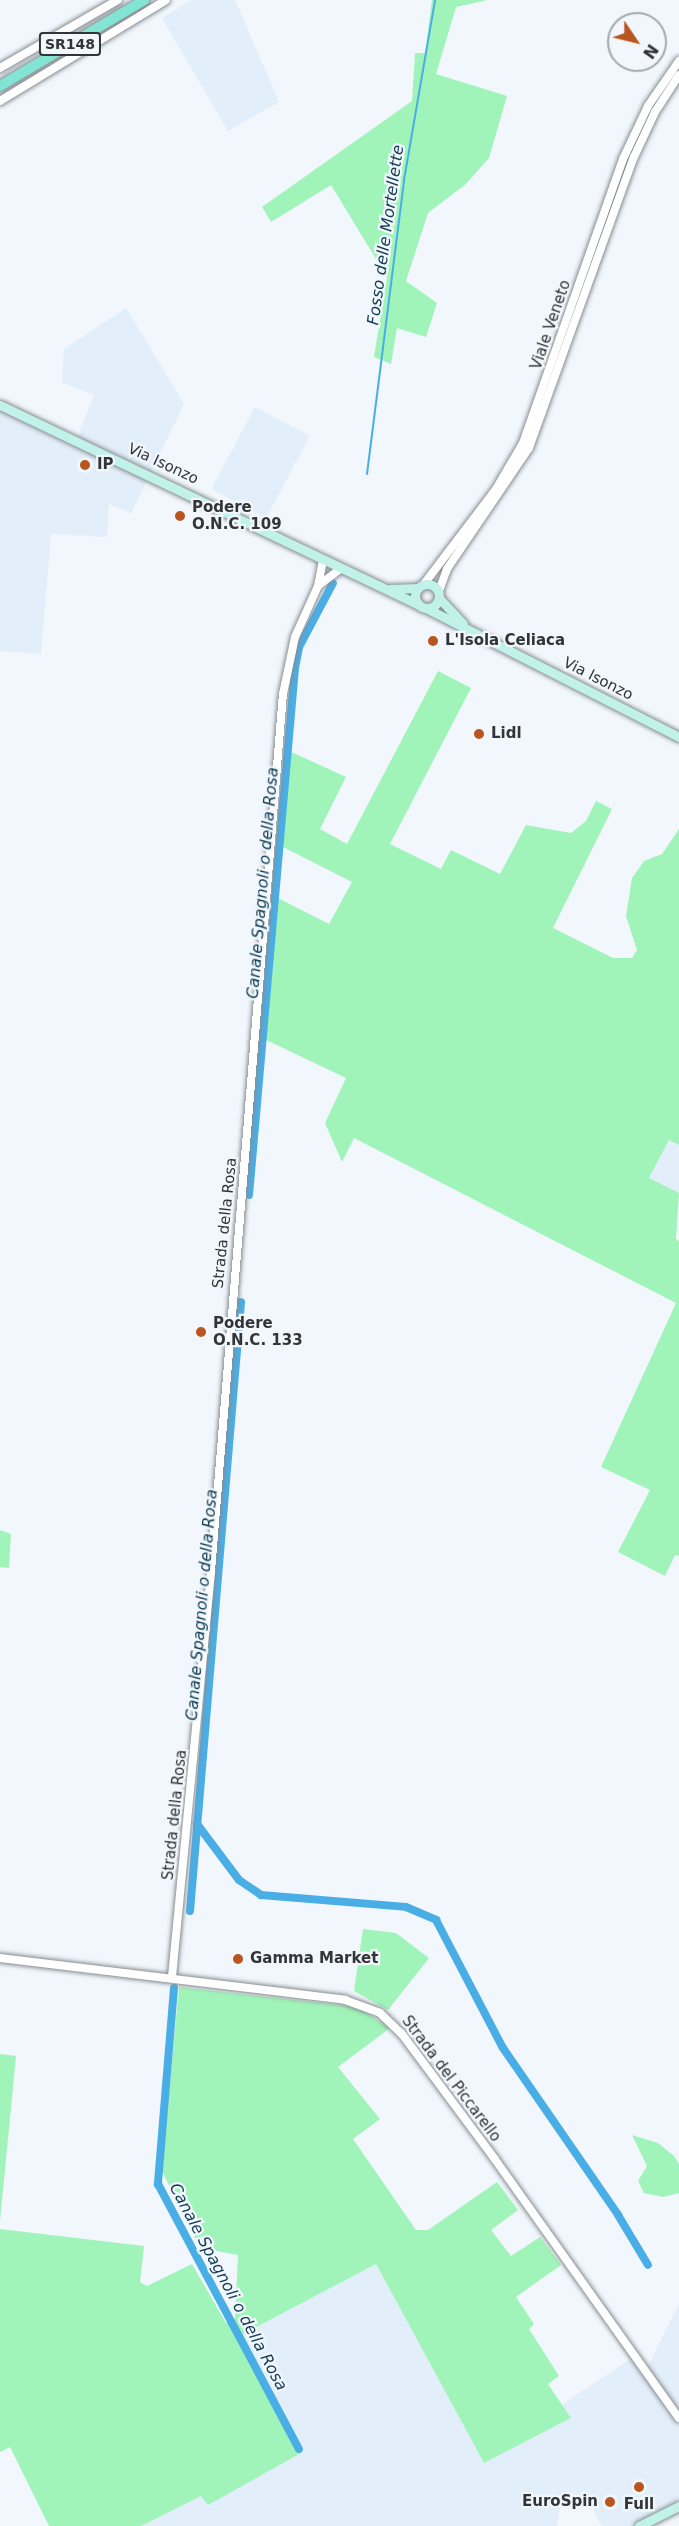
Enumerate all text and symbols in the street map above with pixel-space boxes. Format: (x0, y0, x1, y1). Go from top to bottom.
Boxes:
north arrow (607, 12, 667, 72)
road number: SR148 (38, 33, 101, 55)
text: N (639, 41, 662, 62)
water label: Fosso delle Mortellette (364, 144, 408, 326)
street label: Viale Veneto (527, 278, 575, 372)
street label: Via Isonzo (125, 440, 201, 488)
place label: IP (97, 456, 114, 474)
marker: IP (78, 458, 92, 472)
place label: Podere O.N.C. 109 (192, 498, 282, 533)
marker: Podere O.N.C. 109 (173, 509, 187, 523)
place label: L'Isola Celiaca (445, 632, 565, 650)
marker: L'Isola Celiaca (426, 634, 440, 648)
street label: Via Isonzo (560, 654, 636, 704)
place label: Lidl (491, 725, 522, 743)
marker: Lidl (472, 727, 486, 741)
water label: Canale Spagnoli o della Rosa (243, 767, 283, 999)
street label: Strada della Rosa (209, 1157, 241, 1289)
place label: Podere O.N.C. 133 (213, 1314, 303, 1349)
marker: Podere O.N.C. 133 (194, 1325, 208, 1339)
water label: Canale Spagnoli o della Rosa (182, 1489, 222, 1721)
street label: Strada della Rosa (159, 1749, 191, 1881)
place label: Gamma Market (250, 1950, 378, 1968)
marker: Gamma Market (231, 1952, 245, 1966)
street label: Strada del Piccarello (398, 2012, 504, 2146)
water label: Canale Spagnoli o della Rosa (165, 2180, 291, 2394)
marker: Full (632, 2480, 646, 2494)
place label: EuroSpin (522, 2493, 598, 2511)
marker: EuroSpin (603, 2495, 617, 2509)
place label: Full (624, 2496, 654, 2514)

